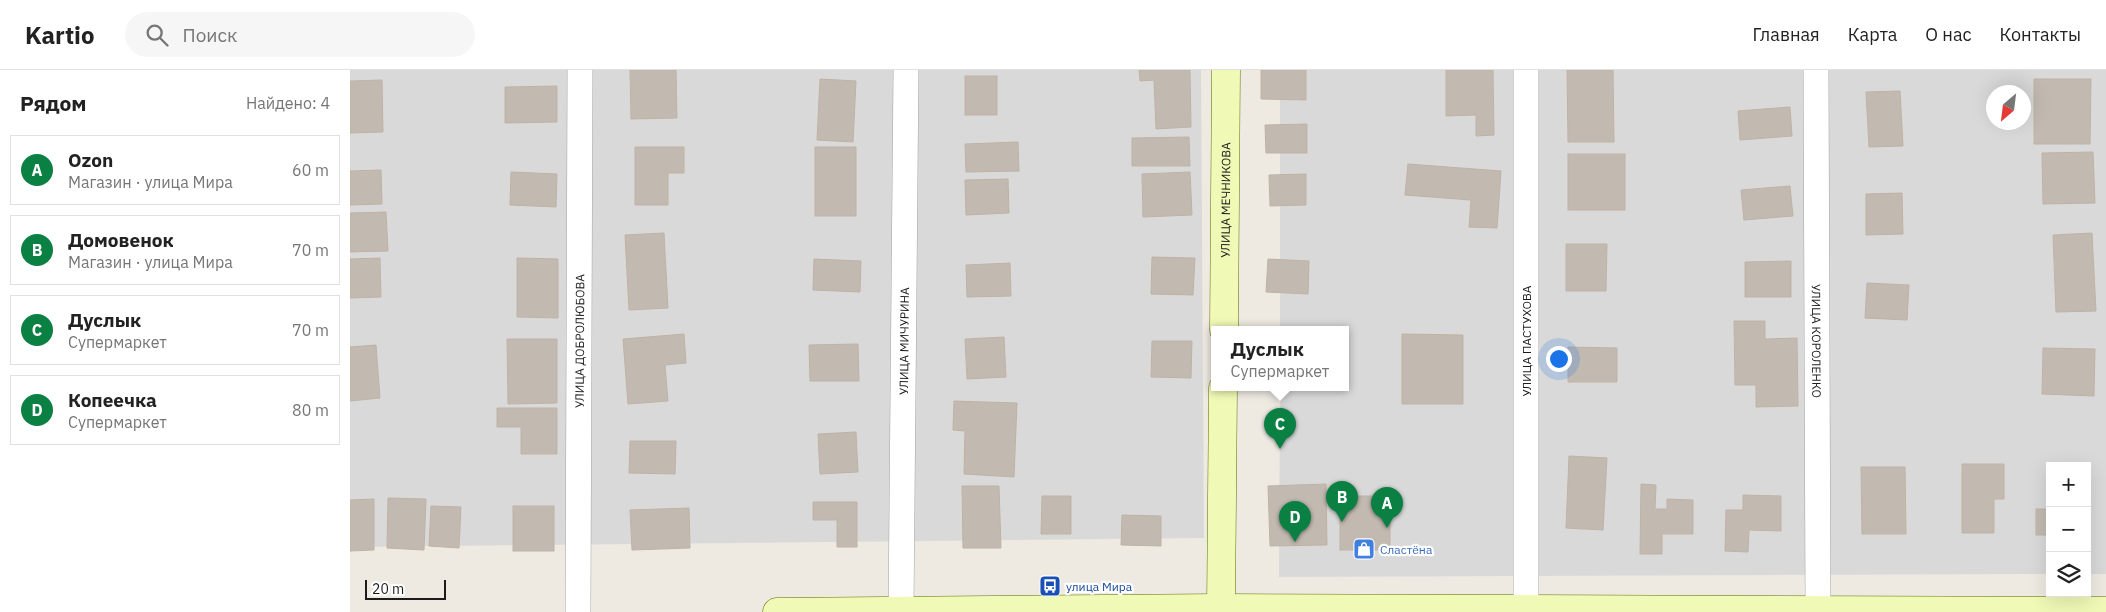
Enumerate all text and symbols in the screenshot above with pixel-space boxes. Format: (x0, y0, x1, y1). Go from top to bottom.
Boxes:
search box (125, 12, 475, 57)
text: Kartio (25, 19, 95, 51)
icon: search (143, 21, 171, 49)
text: Поиск (183, 23, 238, 47)
text: Главная (1752, 23, 1820, 46)
text: Карта (1848, 23, 1897, 46)
text: О нас (1925, 23, 1972, 46)
text: Контакты (2000, 23, 2081, 46)
north arrow (1986, 85, 2031, 130)
text: Рядом (20, 89, 87, 117)
text: Найдено: 4 (246, 93, 330, 113)
street label: УЛИЦА МЕЧНИКОВА (1217, 142, 1233, 258)
text: Ozon (68, 148, 113, 172)
text: A (32, 160, 42, 180)
text: 60 m (292, 160, 329, 180)
text: Магазин · улица Мира (68, 172, 233, 192)
text: Домовенок (68, 228, 174, 252)
text: B (32, 240, 42, 260)
text: 70 m (292, 240, 329, 260)
text: Магазин · улица Мира (68, 252, 233, 272)
street label: УЛИЦА ДОБРОЛЮБОВА (571, 274, 587, 408)
street label: УЛИЦА КОРОЛЕНКО (1809, 284, 1825, 398)
street label: УЛИЦА ПАСТУХОВА (1519, 285, 1534, 396)
street label: УЛИЦА МИЧУРИНА (896, 287, 911, 395)
text: Дуслык (68, 308, 141, 332)
text: C (32, 320, 42, 340)
text: 70 m (292, 320, 329, 340)
popup (1211, 326, 1349, 391)
text: Супермаркет (68, 332, 167, 352)
text: Дуслык (1231, 337, 1304, 361)
your location (1546, 346, 1572, 372)
text: Супермаркет (1231, 361, 1329, 381)
text: Копеечка (68, 388, 157, 412)
text: D (31, 400, 43, 420)
text: 80 m (292, 400, 329, 420)
pin: C (1264, 408, 1296, 449)
text: Супермаркет (68, 412, 167, 432)
map controls (2046, 462, 2091, 597)
button: + (2046, 462, 2091, 507)
pin: B (1326, 481, 1358, 522)
pin: A (1371, 487, 1403, 528)
pin: D (1279, 501, 1311, 542)
button: − (2046, 507, 2091, 552)
shop icon: Сластёна (1352, 537, 1376, 561)
place label: Сластёна (1380, 542, 1433, 557)
button: layers (2046, 552, 2091, 597)
bus stop icon: улица Мира (1038, 574, 1062, 598)
scale bar (365, 577, 446, 600)
place label: улица Мира (1066, 579, 1133, 594)
text: 20 m (372, 580, 404, 598)

